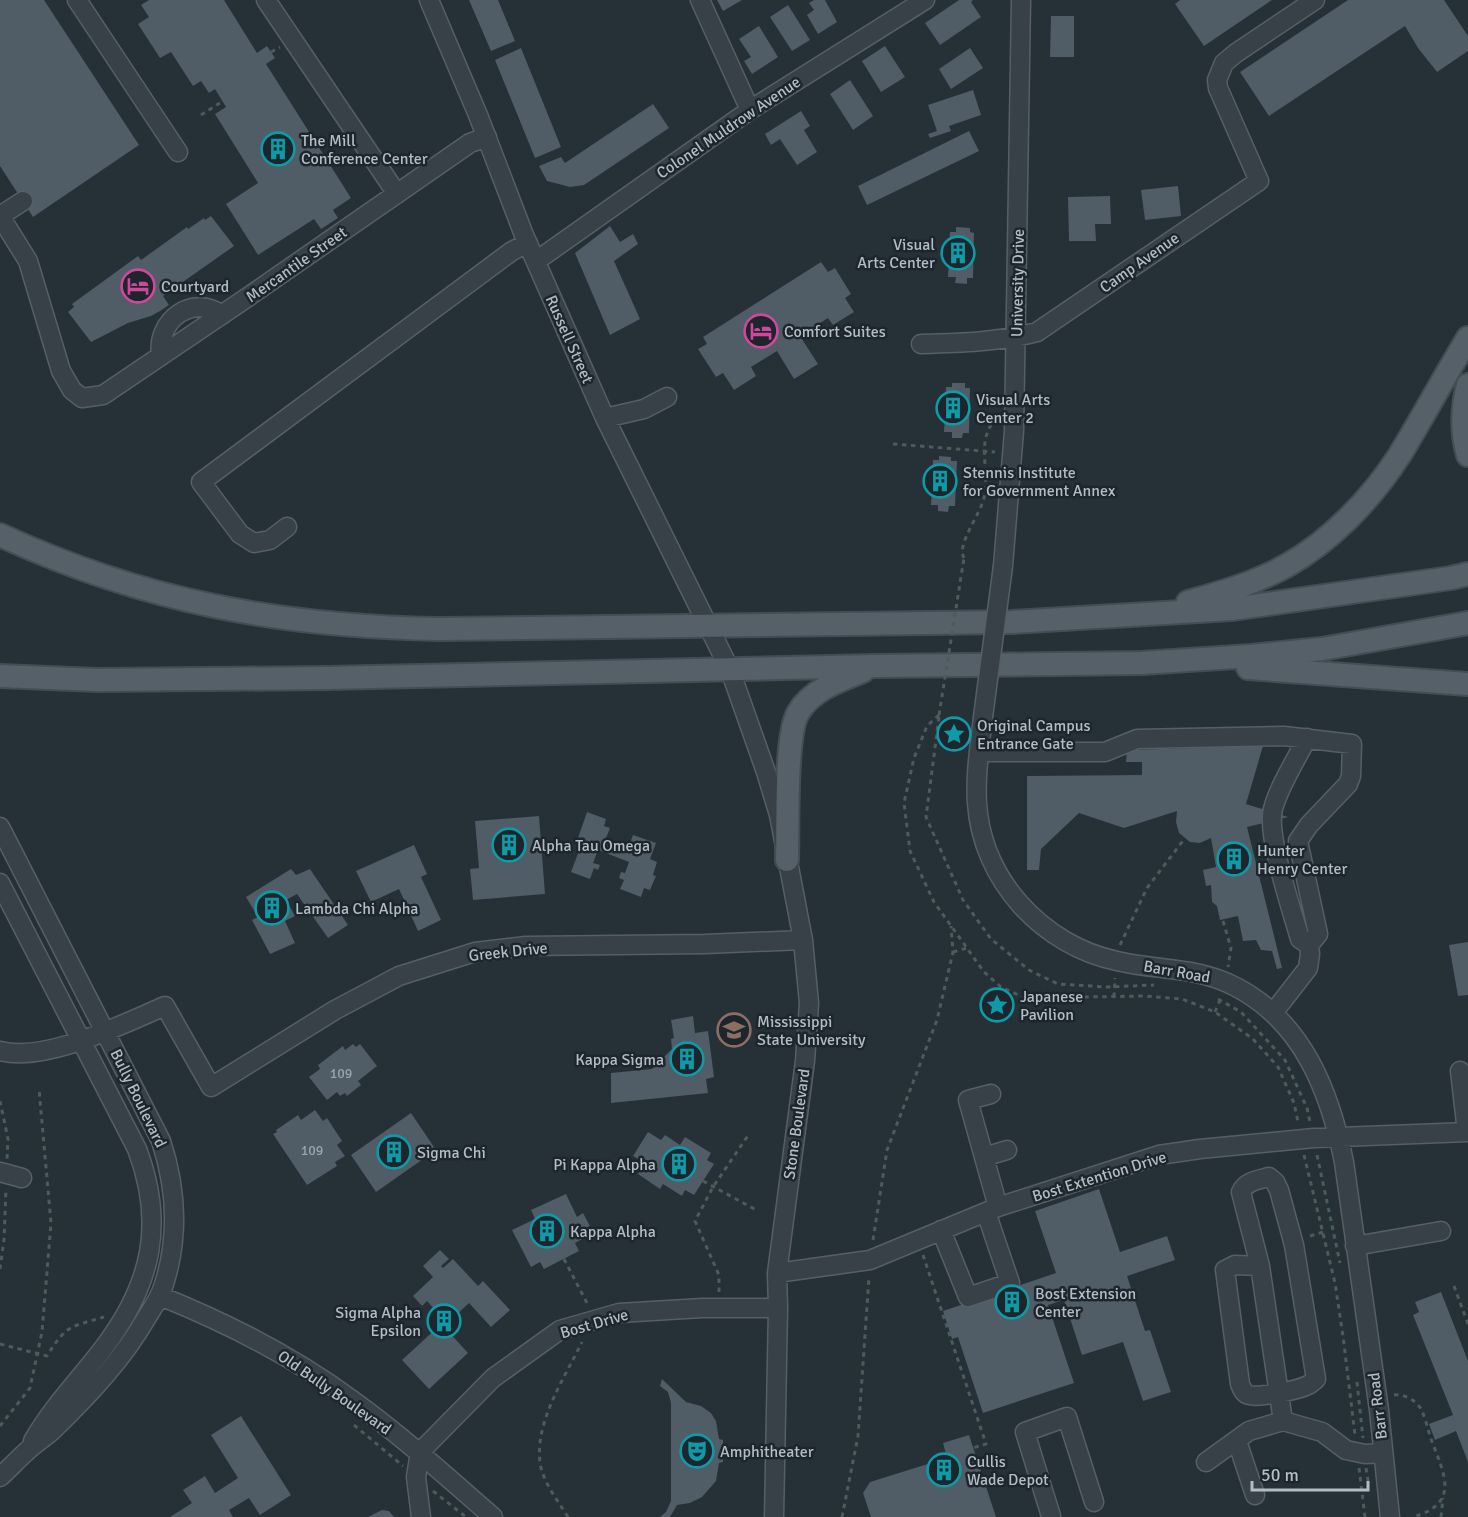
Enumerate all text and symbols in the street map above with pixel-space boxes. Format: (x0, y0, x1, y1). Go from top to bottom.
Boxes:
street label: Colonel Muldrow Avenue (653, 72, 804, 183)
building icon: The Mill Conference Center (260, 131, 296, 167)
place label: The Mill Conference Center (301, 131, 428, 169)
street label: Mercantile Street (242, 222, 351, 307)
street label: Camp Avenue (1096, 228, 1183, 298)
street label: University Drive (1007, 229, 1029, 337)
place label: Visual Arts Center (857, 235, 935, 273)
building icon: Visual Arts Center (940, 235, 976, 271)
hotel icon: Courtyard (120, 268, 156, 304)
place label: Courtyard (161, 277, 229, 297)
street label: Russell Street (541, 292, 598, 387)
hotel icon: Comfort Suites (743, 313, 779, 349)
place label: Comfort Suites (784, 322, 886, 342)
building icon: Visual Arts Center 2 (935, 390, 971, 426)
place label: Visual Arts Center 2 (976, 390, 1050, 428)
building icon: Stennis Institute for Government Annex (922, 463, 958, 499)
place label: Stennis Institute for Government Annex (963, 463, 1116, 501)
place icon: Original Campus Entrance Gate (936, 716, 972, 752)
place label: Original Campus Entrance Gate (977, 716, 1090, 754)
building icon: Alpha Tau Omega (491, 827, 527, 863)
place label: Alpha Tau Omega (532, 836, 650, 856)
building icon: Hunter Henry Center (1216, 841, 1252, 877)
place label: Hunter Henry Center (1257, 841, 1348, 879)
building icon: Lambda Chi Alpha (254, 890, 290, 926)
place label: Lambda Chi Alpha (295, 899, 418, 919)
street label: Greek Drive (468, 938, 549, 966)
street label: Barr Road (1142, 956, 1212, 988)
place icon: Japanese Pavilion (979, 987, 1015, 1023)
place label: Japanese Pavilion (1020, 987, 1083, 1025)
school or university icon: Mississippi State University (716, 1012, 752, 1048)
place label: Mississippi State University (757, 1012, 866, 1050)
building icon: Kappa Sigma (669, 1041, 705, 1077)
street label: Bully Boulevard (106, 1046, 171, 1151)
place label: Kappa Sigma (575, 1050, 664, 1070)
house number: 109 (330, 1065, 352, 1082)
street label: Stone Boulevard (779, 1067, 815, 1181)
building icon: Sigma Chi (376, 1134, 412, 1170)
house number: 109 (301, 1142, 323, 1159)
place label: Sigma Chi (417, 1143, 486, 1163)
building icon: Pi Kappa Alpha (661, 1146, 697, 1182)
street label: Bost Extention Drive (1030, 1147, 1169, 1207)
place label: Pi Kappa Alpha (553, 1155, 656, 1175)
building icon: Kappa Alpha (529, 1213, 565, 1249)
place label: Kappa Alpha (570, 1222, 656, 1242)
building icon: Bost Extension Center (994, 1284, 1030, 1320)
place label: Bost Extension Center (1035, 1284, 1136, 1322)
place label: Sigma Alpha Epsilon (335, 1303, 421, 1341)
building icon: Sigma Alpha Epsilon (426, 1303, 462, 1339)
street label: Bost Drive (558, 1305, 631, 1343)
street label: Old Bully Boulevard (274, 1346, 395, 1440)
street label: Barr Road (1364, 1371, 1392, 1441)
theatre icon: Amphitheater (679, 1433, 715, 1469)
place label: Amphitheater (720, 1442, 814, 1462)
building icon: Cullis Wade Depot (926, 1452, 962, 1488)
place label: Cullis Wade Depot (967, 1452, 1049, 1490)
scale bar (1252, 1454, 1368, 1492)
text: 50 m (1261, 1464, 1299, 1486)

